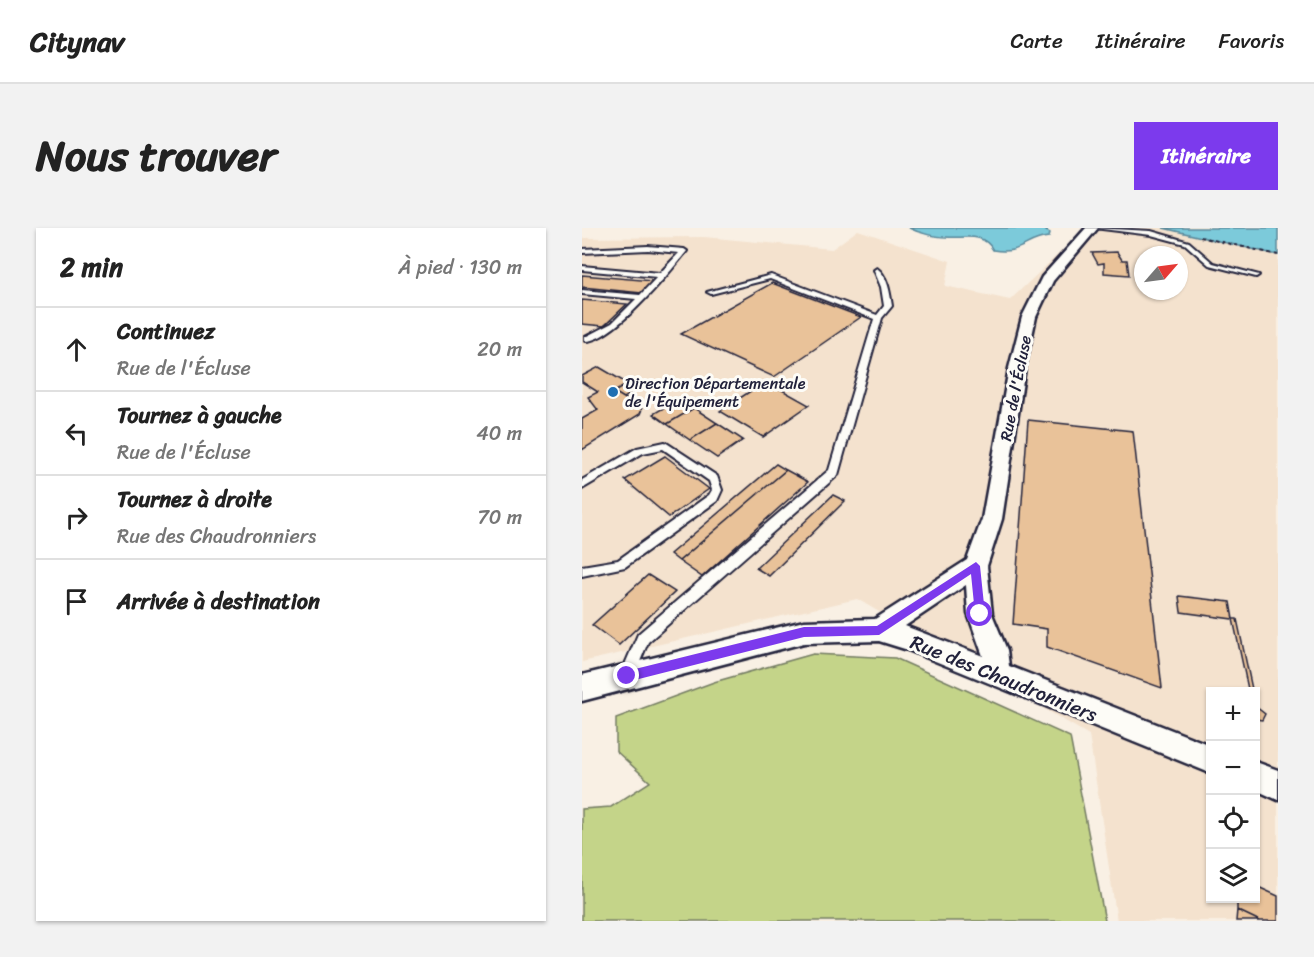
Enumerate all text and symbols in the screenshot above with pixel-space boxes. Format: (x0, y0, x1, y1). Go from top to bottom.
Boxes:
text: Citynav (30, 17, 124, 66)
text: Carte (1011, 22, 1063, 60)
text: Itinéraire (1096, 22, 1186, 60)
text: Favoris (1219, 22, 1284, 60)
text: Nous trouver (36, 119, 276, 193)
button: Itinéraire (1134, 122, 1278, 190)
text: 2 min (60, 244, 123, 290)
north arrow (1134, 246, 1188, 300)
text: À pied · 130 m (398, 250, 522, 285)
text: Continuez (117, 312, 215, 351)
text: 20 m (477, 332, 522, 367)
icon: ahead (60, 333, 93, 366)
street label: Rue de l'Écluse (991, 333, 1040, 443)
text: Rue de l'Écluse (117, 351, 251, 386)
place label: Direction Départementale de l'Équipement (625, 369, 806, 416)
marker: Direction Départementale de l'Équipement (606, 385, 620, 399)
text: Tournez à gauche (117, 396, 282, 435)
text: 40 m (476, 416, 522, 451)
icon: left (60, 417, 93, 450)
text: Rue de l'Écluse (117, 435, 251, 470)
text: Tournez à droite (117, 480, 272, 519)
text: 70 m (477, 500, 522, 535)
icon: right (60, 501, 93, 534)
text: Rue des Chaudronniers (117, 519, 316, 554)
text: Arrivée à destination (117, 582, 320, 621)
icon: arrive (60, 585, 93, 618)
route start (966, 600, 992, 626)
street label: Rue des Chaudronniers (905, 625, 1103, 732)
route end (613, 662, 639, 688)
map controls (1206, 687, 1260, 903)
button: + (1206, 687, 1260, 741)
button: − (1206, 741, 1260, 795)
button: locate (1206, 795, 1260, 849)
button: layers (1206, 849, 1260, 903)

